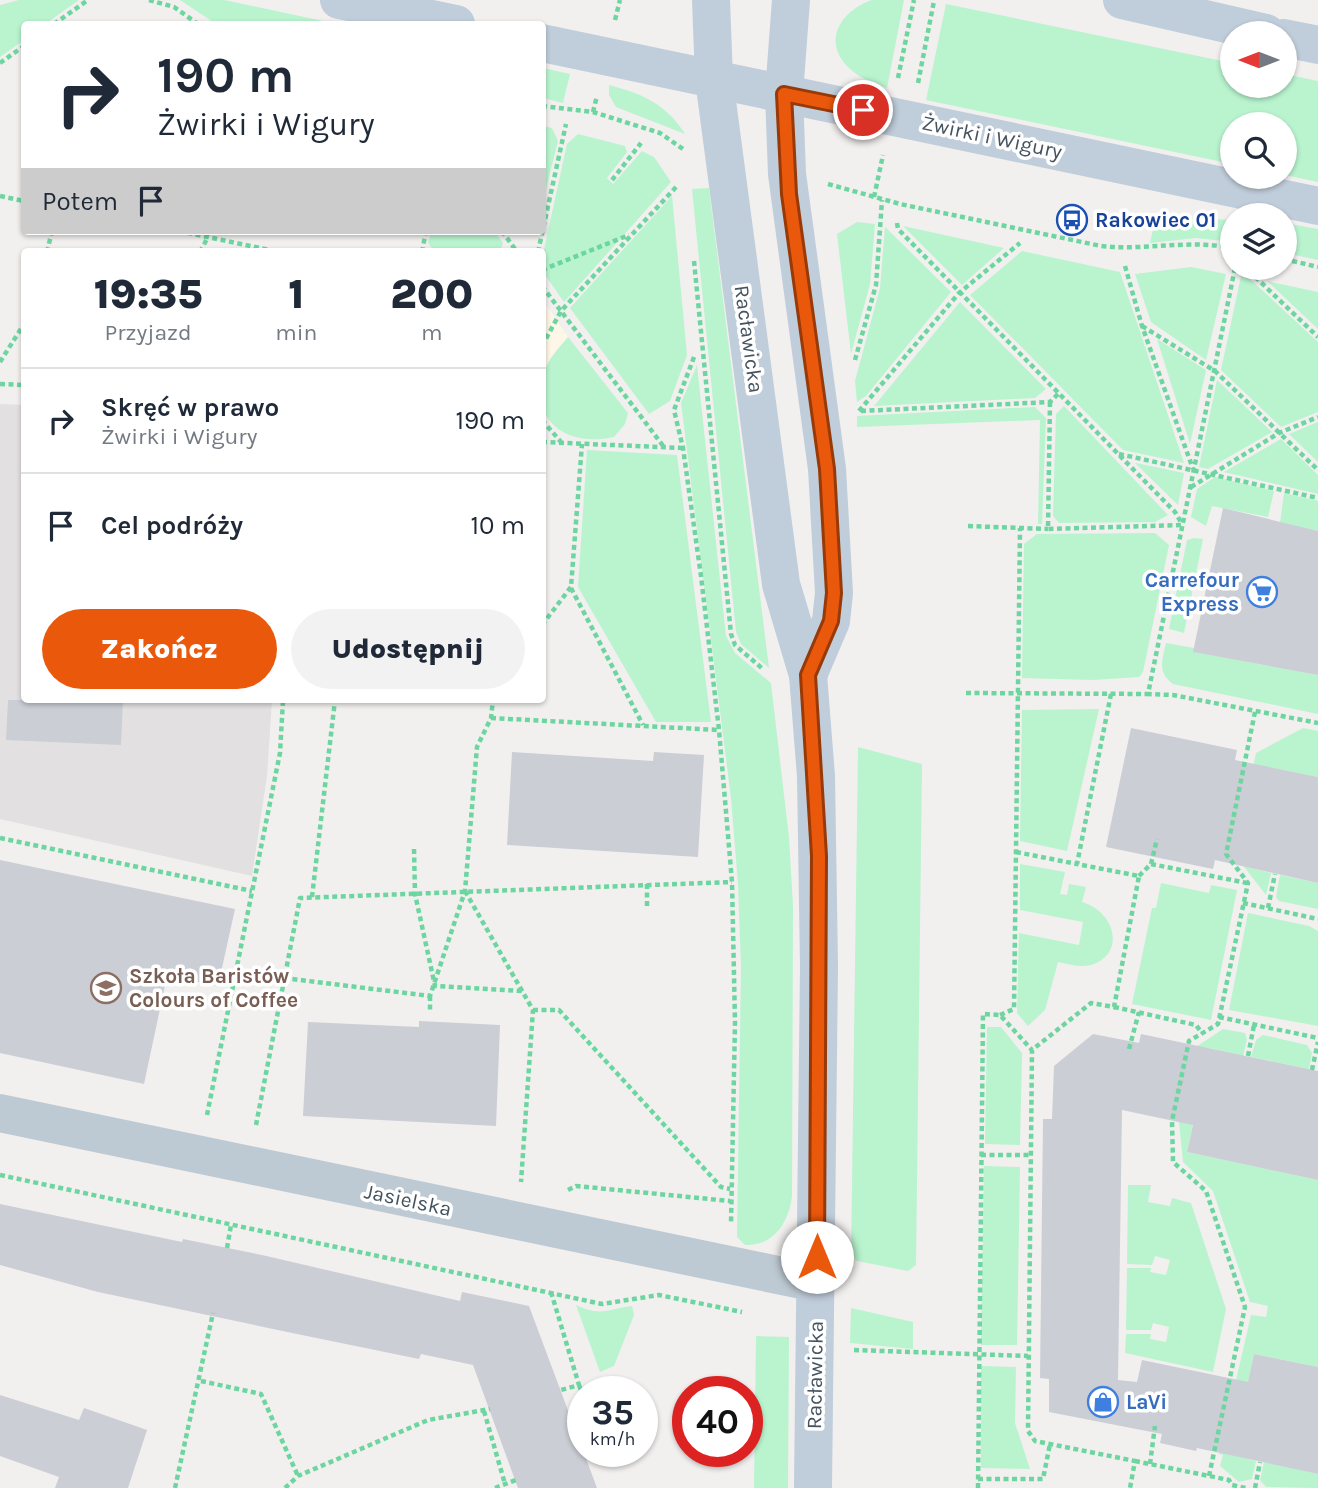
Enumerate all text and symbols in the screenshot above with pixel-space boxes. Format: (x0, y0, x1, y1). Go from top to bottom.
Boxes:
north arrow (1220, 21, 1297, 98)
map controls (1220, 21, 1297, 280)
text: 190 m (157, 47, 294, 104)
icon: right (42, 49, 133, 140)
pin (833, 80, 893, 140)
icon: arrive (844, 91, 882, 129)
text: Żwirki i Wigury (157, 106, 375, 143)
street label: Żwirki i Wigury (920, 110, 1065, 164)
button: search (1220, 112, 1297, 189)
icon: arrive (132, 182, 170, 220)
text: Potem (42, 186, 118, 217)
bus stop icon: Rakowiec 01 (1055, 203, 1089, 237)
button: layers (1220, 203, 1297, 280)
place label: Rakowiec 01 (1095, 208, 1216, 232)
text: 19:35 (94, 269, 203, 319)
text: 1 (288, 269, 304, 319)
text: 200 (390, 269, 473, 319)
street label: Racławicka (730, 284, 768, 394)
text: Przyjazd (105, 319, 192, 346)
text: min (275, 319, 317, 346)
text: m (421, 319, 443, 346)
text: Skręć w prawo (101, 392, 279, 423)
icon: right (42, 402, 80, 440)
text: 190 m (455, 405, 525, 436)
text: Żwirki i Wigury (101, 423, 257, 450)
icon: arrive (42, 507, 80, 545)
text: Cel podróży (101, 510, 243, 541)
text: 10 m (470, 510, 525, 541)
place label: Carrefour Express (1145, 568, 1240, 616)
supermarket icon: Carrefour Express (1245, 575, 1279, 609)
button: Zakończ (42, 609, 277, 689)
button: Udostępnij (291, 609, 525, 689)
place label: Szkoła Baristów Colours of Coffee (129, 964, 298, 1012)
school or university icon: Szkoła Baristów Colours of Coffee (89, 971, 123, 1005)
street label: Jasielska (362, 1179, 454, 1221)
position arrow (780, 1220, 854, 1294)
street label: Racławicka (802, 1321, 828, 1429)
speed limit sign: 40 (672, 1376, 763, 1467)
shop icon: LaVi (1086, 1385, 1120, 1419)
place label: LaVi (1126, 1390, 1167, 1414)
text: 35 (591, 1392, 634, 1433)
text: km/h (590, 1428, 635, 1450)

